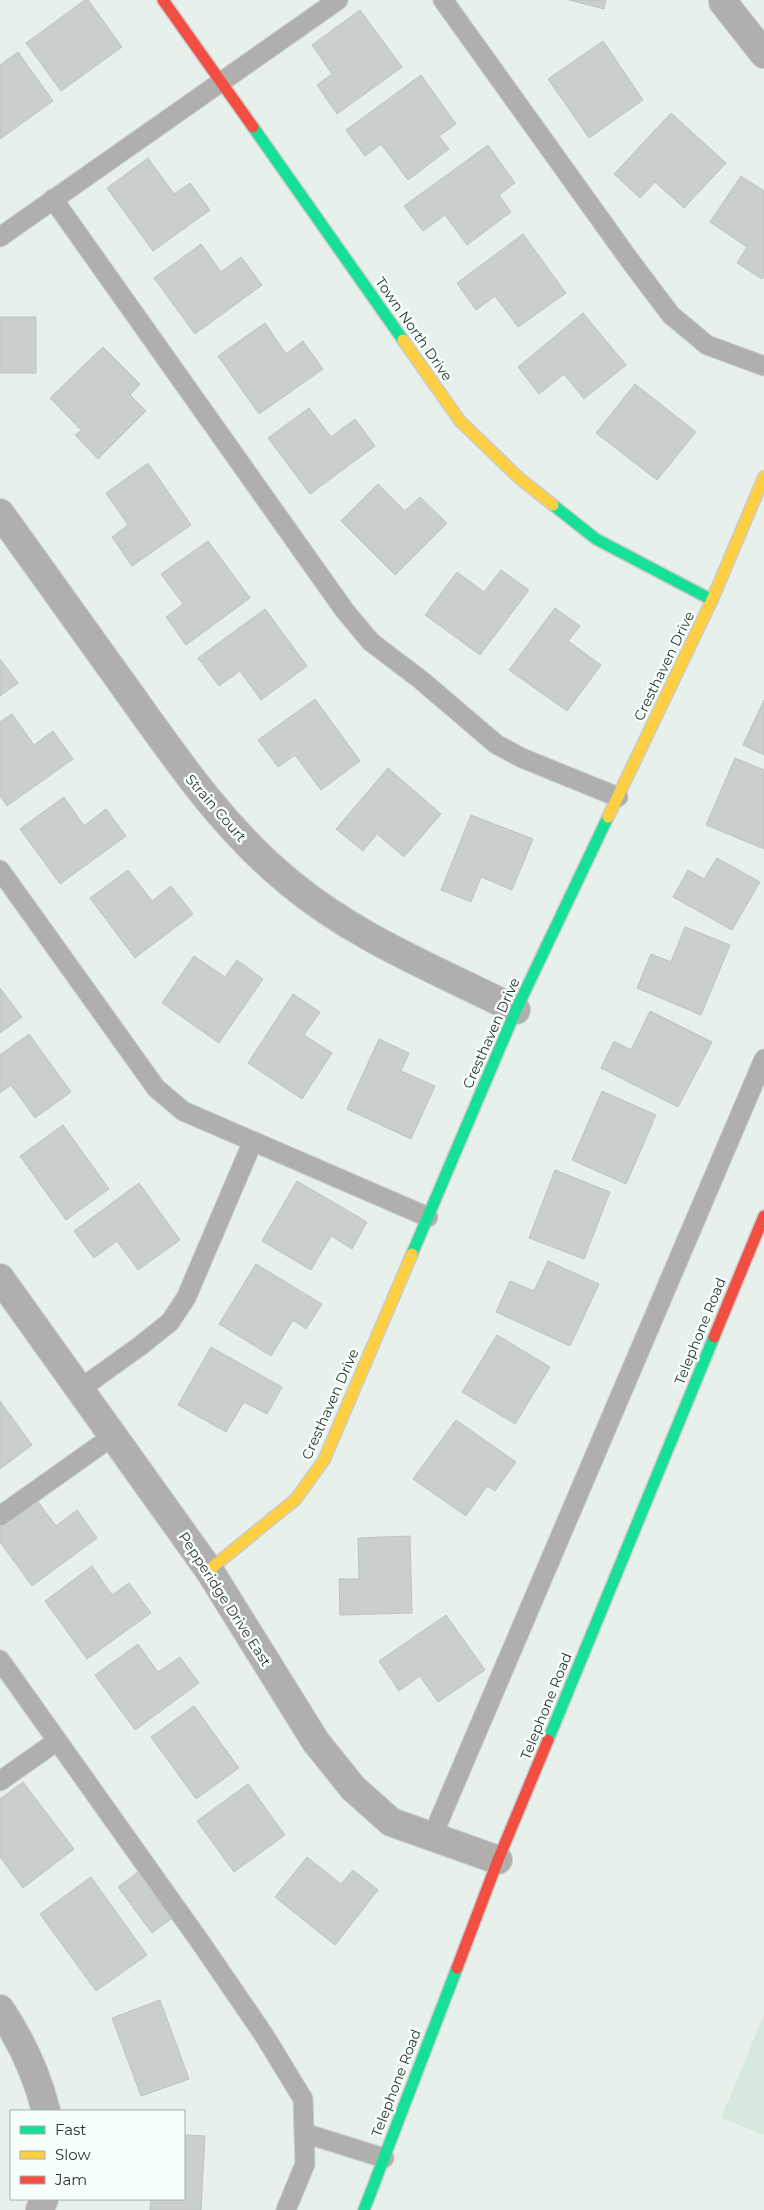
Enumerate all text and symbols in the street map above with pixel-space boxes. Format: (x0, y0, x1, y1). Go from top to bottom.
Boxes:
street label: Town North Drive (371, 274, 457, 384)
street label: Cresthaven Drive (630, 608, 698, 724)
street label: Strain Court (182, 770, 250, 846)
street label: Cresthaven Drive (458, 975, 524, 1091)
street label: Telephone Road (670, 1275, 730, 1387)
street label: Cresthaven Drive (297, 1346, 363, 1462)
street label: Pepperidge Drive East (175, 1528, 275, 1670)
street label: Telephone Road (516, 1650, 576, 1762)
street label: Telephone Road (367, 2027, 425, 2139)
legend (10, 2110, 185, 2200)
text: Fast (55, 2120, 86, 2139)
text: Slow (55, 2145, 91, 2164)
text: Jam (54, 2170, 87, 2189)

